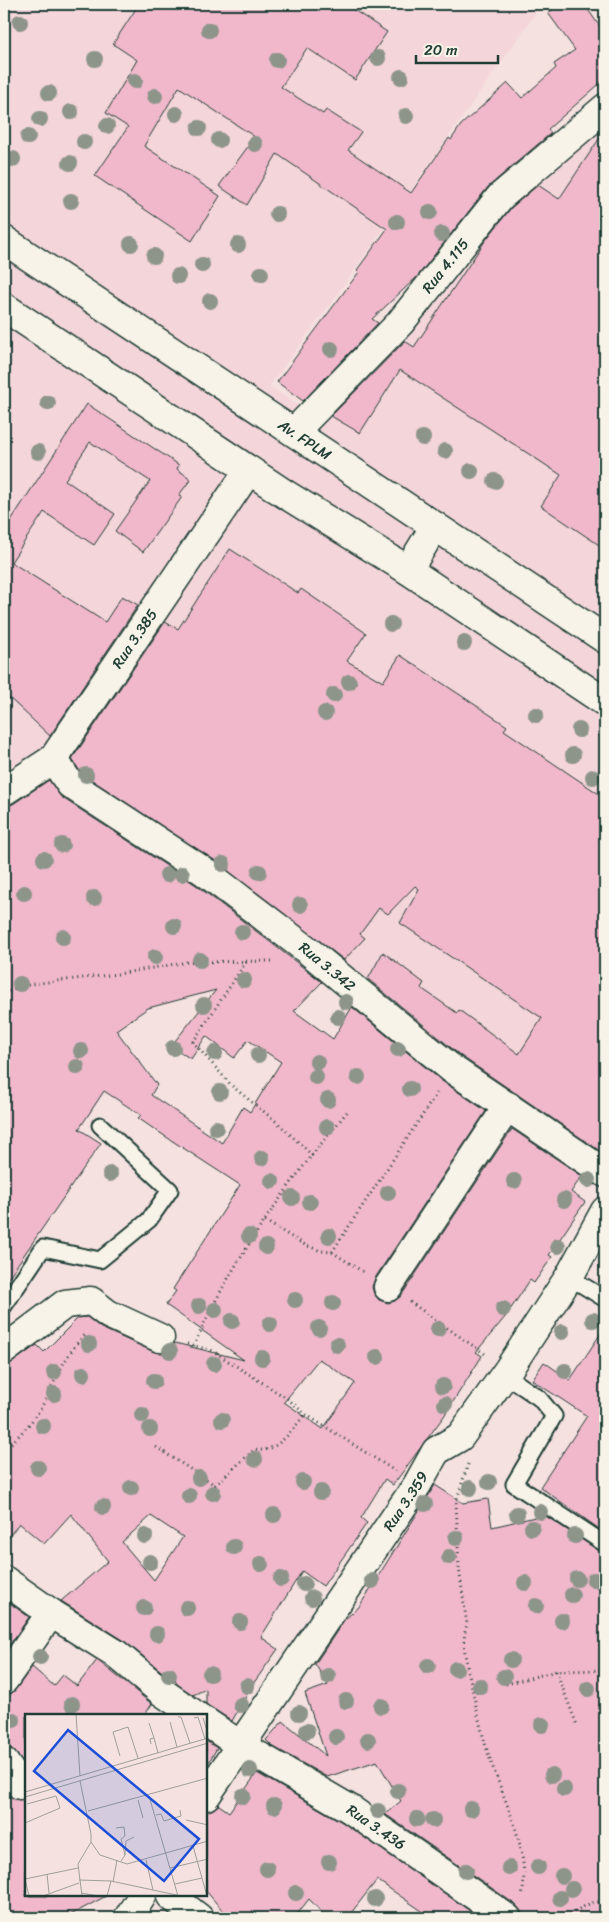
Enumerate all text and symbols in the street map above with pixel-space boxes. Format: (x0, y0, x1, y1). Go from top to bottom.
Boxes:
scale bar (416, 32, 499, 64)
text: 20 m (424, 37, 458, 63)
street label: Rua 4.115 (415, 232, 476, 299)
street label: Av. FPLM (272, 412, 338, 468)
street label: Rua 3.385 (105, 603, 164, 674)
street label: Rua 3.342 (293, 935, 362, 998)
street label: Rua 3.359 (376, 1466, 435, 1537)
inset map (25, 1714, 208, 1897)
street label: Rua 3.436 (341, 1797, 411, 1857)

